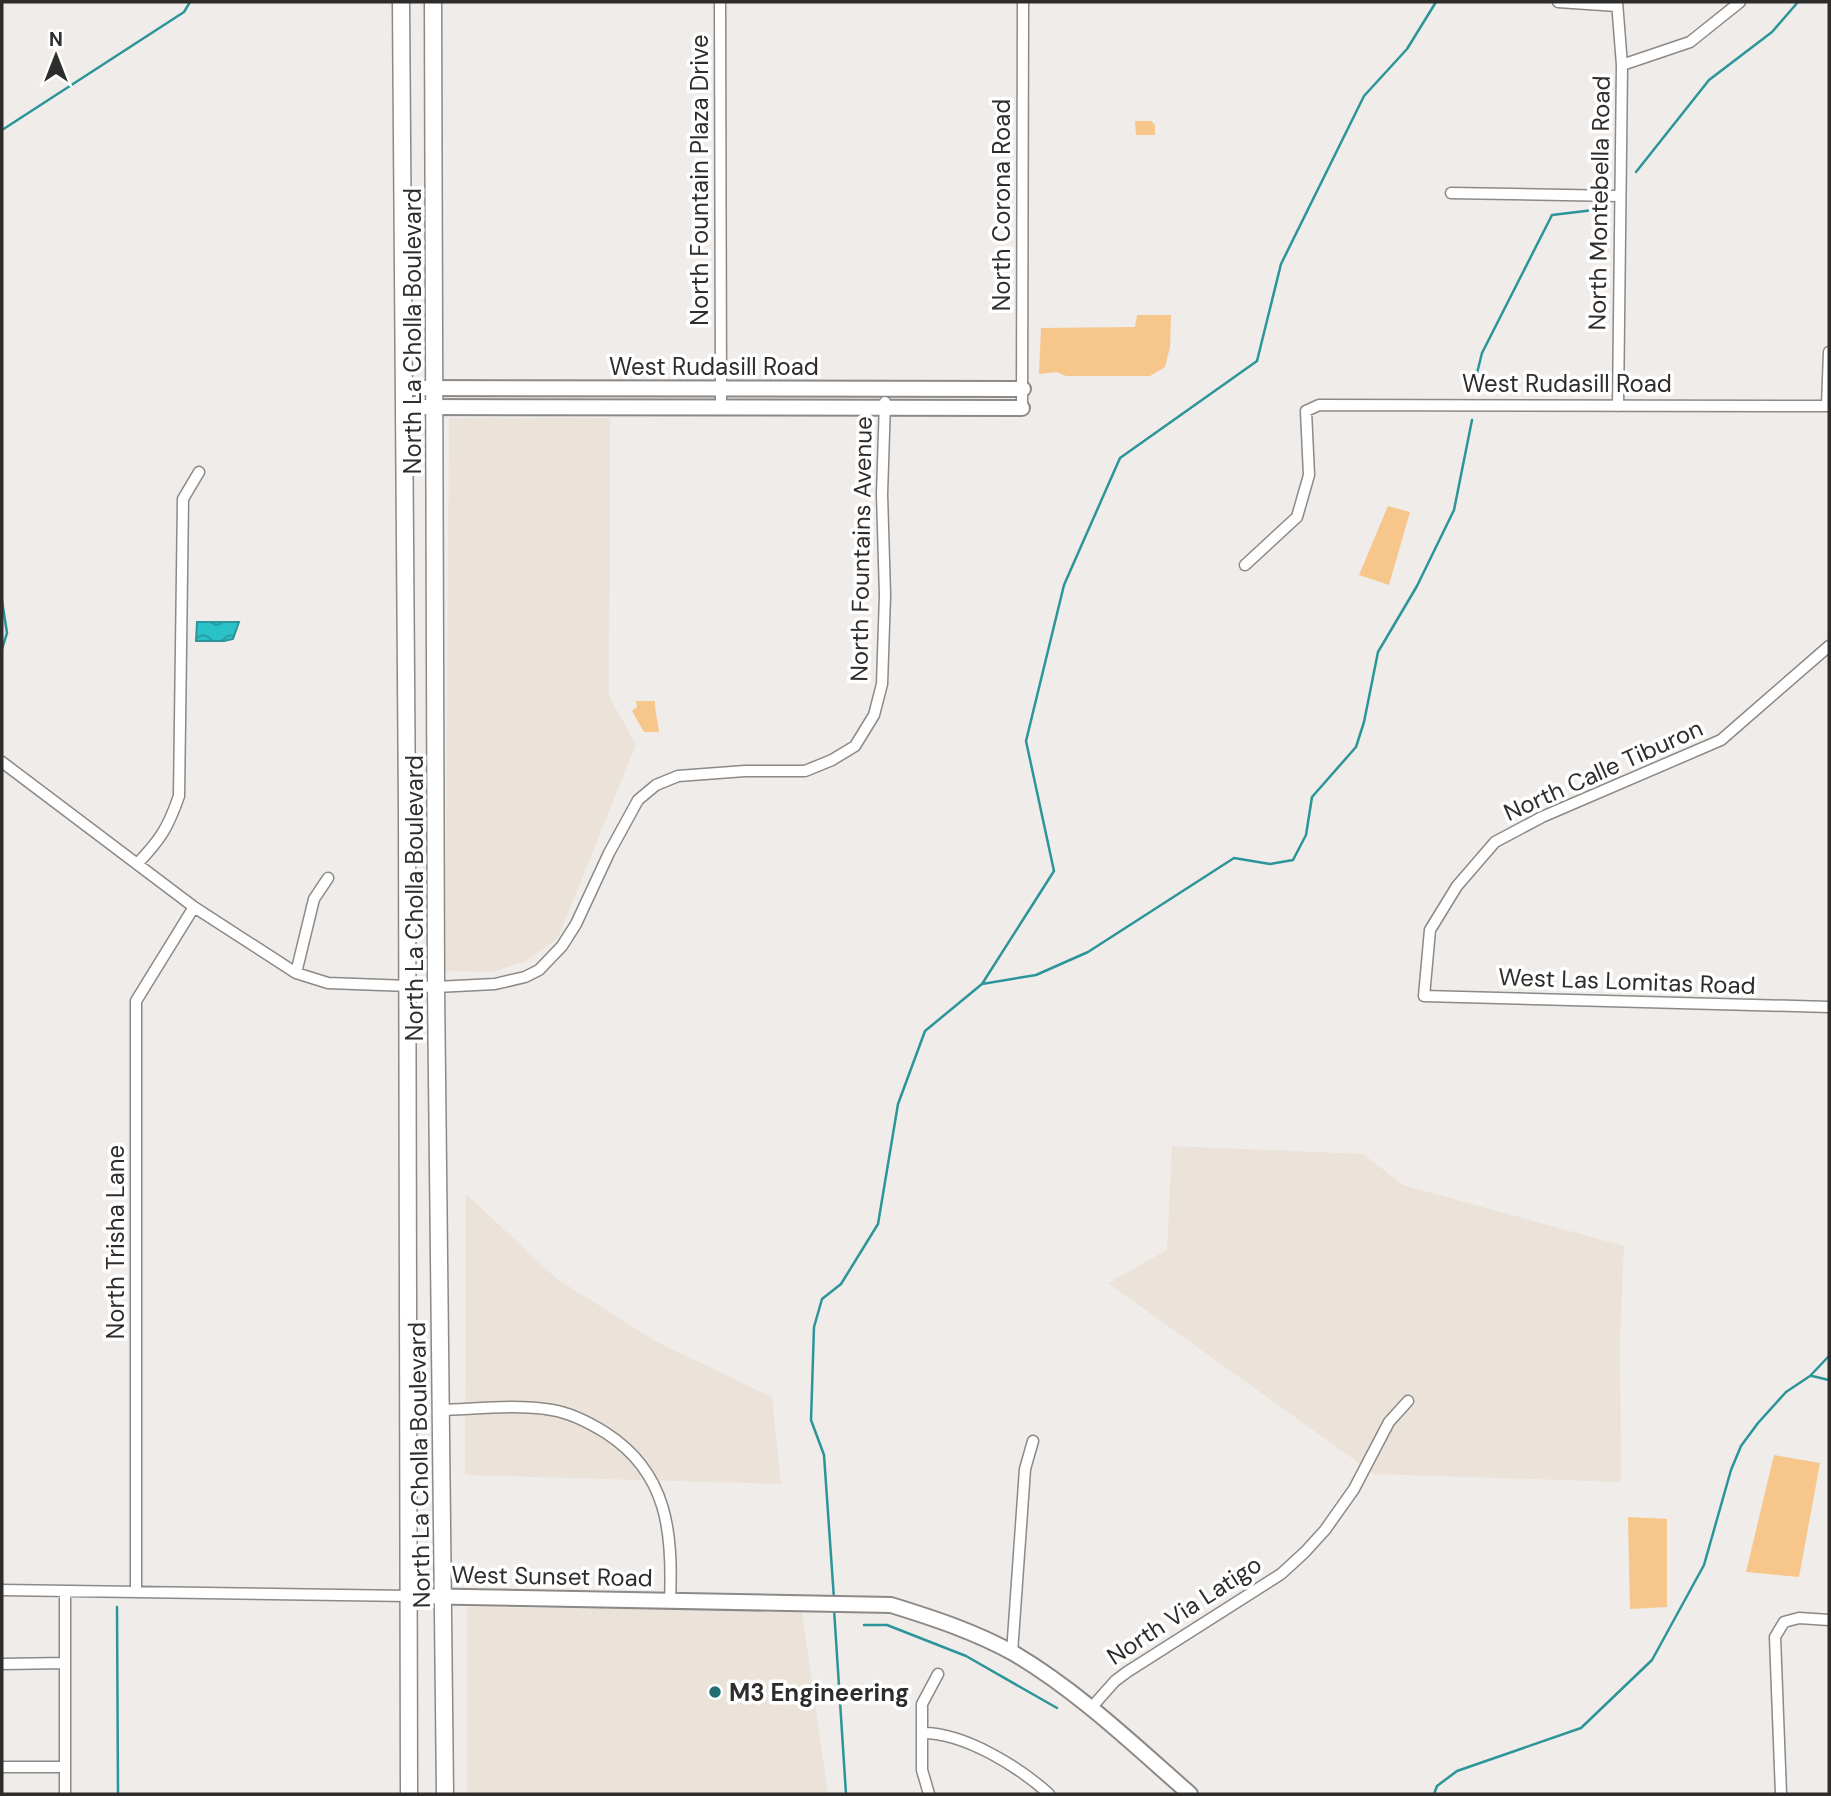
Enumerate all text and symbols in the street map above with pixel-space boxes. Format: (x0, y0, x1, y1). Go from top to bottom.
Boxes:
north arrow (21, 21, 91, 91)
text: N (49, 27, 63, 52)
street label: North Fountain Plaza Drive (684, 34, 715, 326)
street label: North Montebella Road (1581, 75, 1617, 331)
street label: North Corona Road (986, 99, 1017, 311)
street label: North La Cholla Boulevard (397, 188, 428, 474)
street label: West Rudasill Road (609, 351, 819, 382)
street label: West Rudasill Road (1462, 368, 1672, 399)
street label: North Fountains Avenue (843, 416, 879, 682)
street label: North Calle Tiburon (1499, 712, 1707, 828)
street label: North La Cholla Boulevard (399, 755, 430, 1041)
street label: West Las Lomitas Road (1498, 961, 1756, 1001)
street label: North Trisha Lane (100, 1145, 131, 1339)
street label: North La Cholla Boulevard (401, 1322, 437, 1608)
street label: North Via Latigo (1101, 1548, 1267, 1672)
street label: West Sunset Road (451, 1559, 653, 1593)
place label: M3 Engineering (729, 1677, 909, 1708)
marker: M3 Engineering (707, 1684, 723, 1700)

